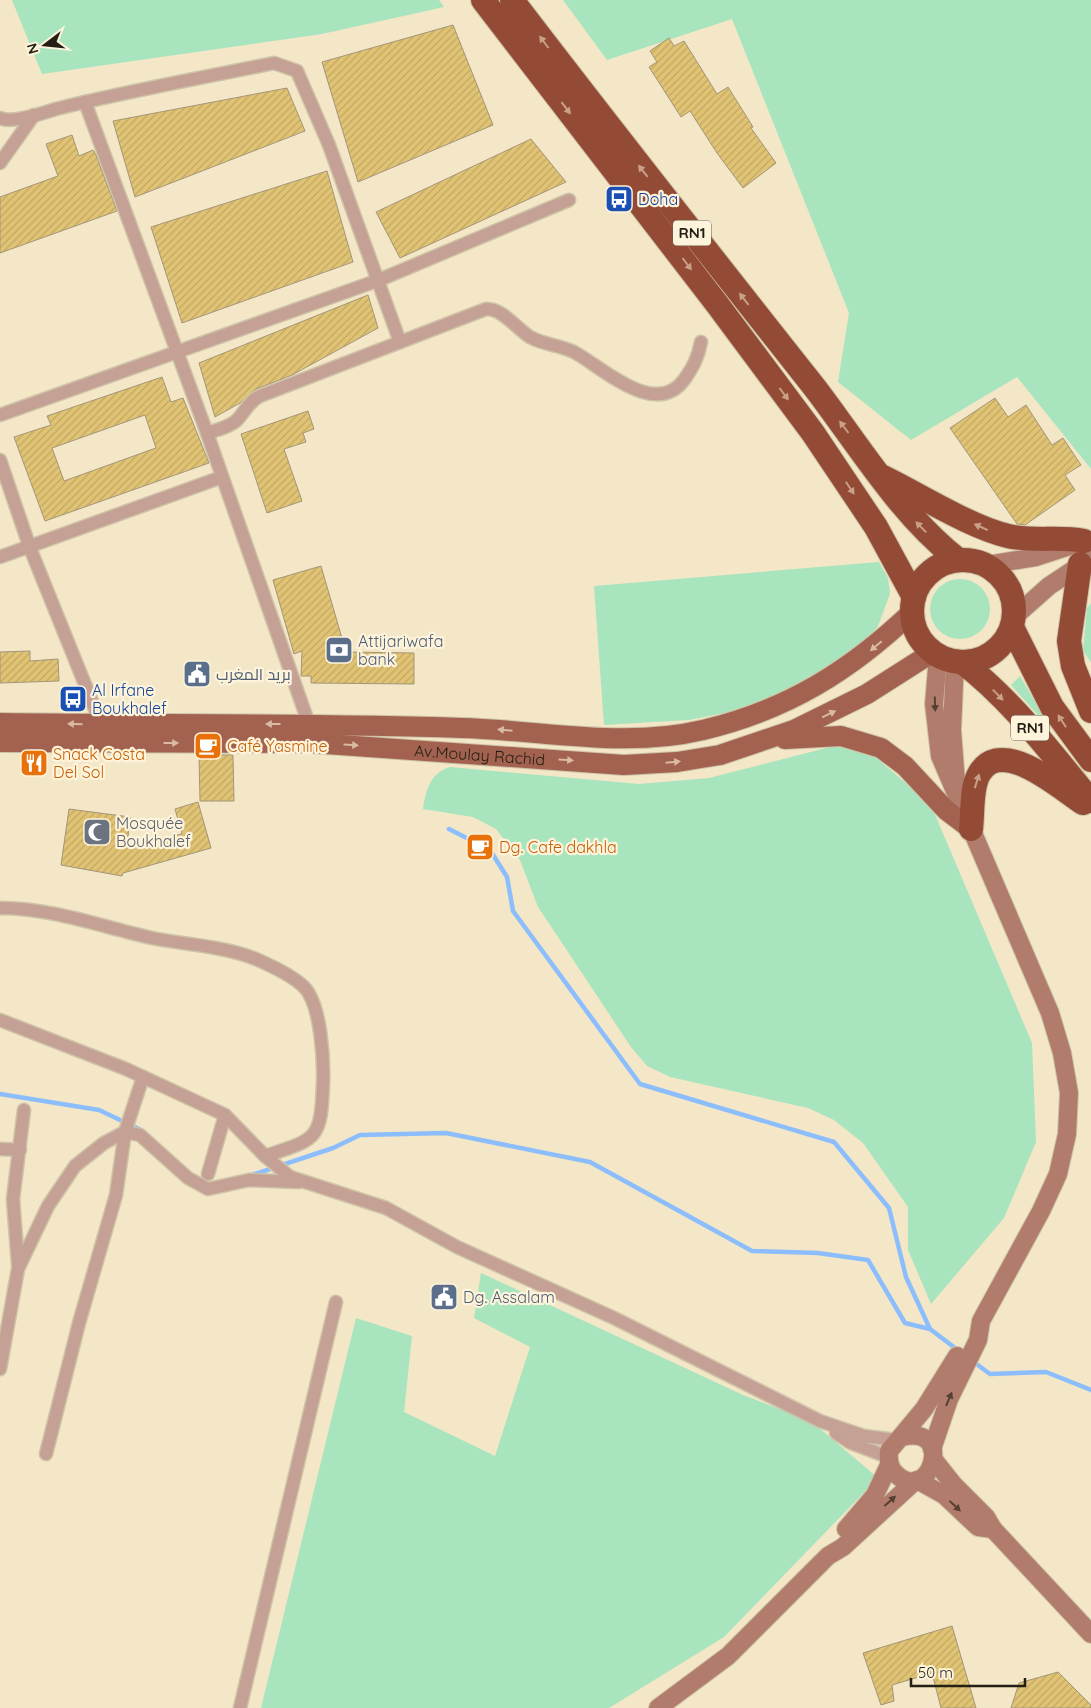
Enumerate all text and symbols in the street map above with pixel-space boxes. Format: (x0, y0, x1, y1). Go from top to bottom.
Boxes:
north arrow (20, 20, 70, 70)
one-way arrow (539, 36, 550, 49)
text: N (22, 41, 43, 56)
one-way arrow (561, 101, 572, 114)
one-way arrow (637, 165, 648, 178)
bus stop icon: Doha (604, 184, 634, 214)
place label: Doha (638, 189, 678, 209)
road number: RN1 (673, 220, 711, 246)
one-way arrow (681, 257, 692, 270)
one-way arrow (738, 293, 749, 306)
one-way arrow (779, 387, 789, 401)
one-way arrow (839, 420, 849, 434)
one-way arrow (845, 482, 855, 495)
one-way arrow (915, 521, 927, 533)
one-way arrow (974, 522, 988, 530)
place label: Attijariwafa bank (358, 631, 443, 669)
bank icon: Attijariwafa bank (324, 635, 354, 665)
one-way arrow (870, 640, 883, 651)
public building icon: بريد المغرب (182, 659, 212, 689)
place label: بريد المغرب (216, 664, 291, 684)
place label: Al Irfane Boukhalef (92, 680, 167, 718)
bus stop icon: Al Irfane Boukhalef (58, 684, 88, 714)
one-way arrow (992, 688, 1004, 700)
one-way arrow (931, 696, 939, 712)
one-way arrow (822, 710, 836, 718)
one-way arrow (1057, 715, 1067, 728)
road number: RN1 (1011, 716, 1049, 740)
one-way arrow (67, 720, 83, 728)
one-way arrow (264, 720, 280, 728)
one-way arrow (497, 726, 513, 734)
cafe icon: Café Yasmine (193, 731, 223, 761)
place label: Café Yasmine (227, 736, 328, 756)
one-way arrow (163, 739, 179, 747)
street label: Av.Moulay Rachid (413, 740, 546, 769)
one-way arrow (343, 742, 359, 750)
place label: Snack Costa Del Sol (53, 744, 145, 782)
restaurant icon: Snack Costa Del Sol (19, 748, 49, 778)
one-way arrow (558, 757, 574, 765)
one-way arrow (665, 758, 681, 766)
one-way arrow (974, 773, 982, 788)
place label: Mosquée Boukhalef (116, 813, 191, 851)
mosque icon: Mosquée Boukhalef (82, 817, 112, 847)
cafe icon: Dg. Cafe dakhla (465, 832, 495, 862)
place label: Dg. Cafe dakhla (499, 837, 617, 857)
public building icon: Dg. Assalam (429, 1282, 459, 1312)
place label: Dg. Assalam (463, 1287, 555, 1307)
one-way arrow (945, 1391, 953, 1406)
one-way arrow (884, 1495, 896, 1507)
one-way arrow (949, 1500, 961, 1512)
scale bar (911, 1656, 1025, 1688)
text: 50 m (918, 1663, 953, 1682)

